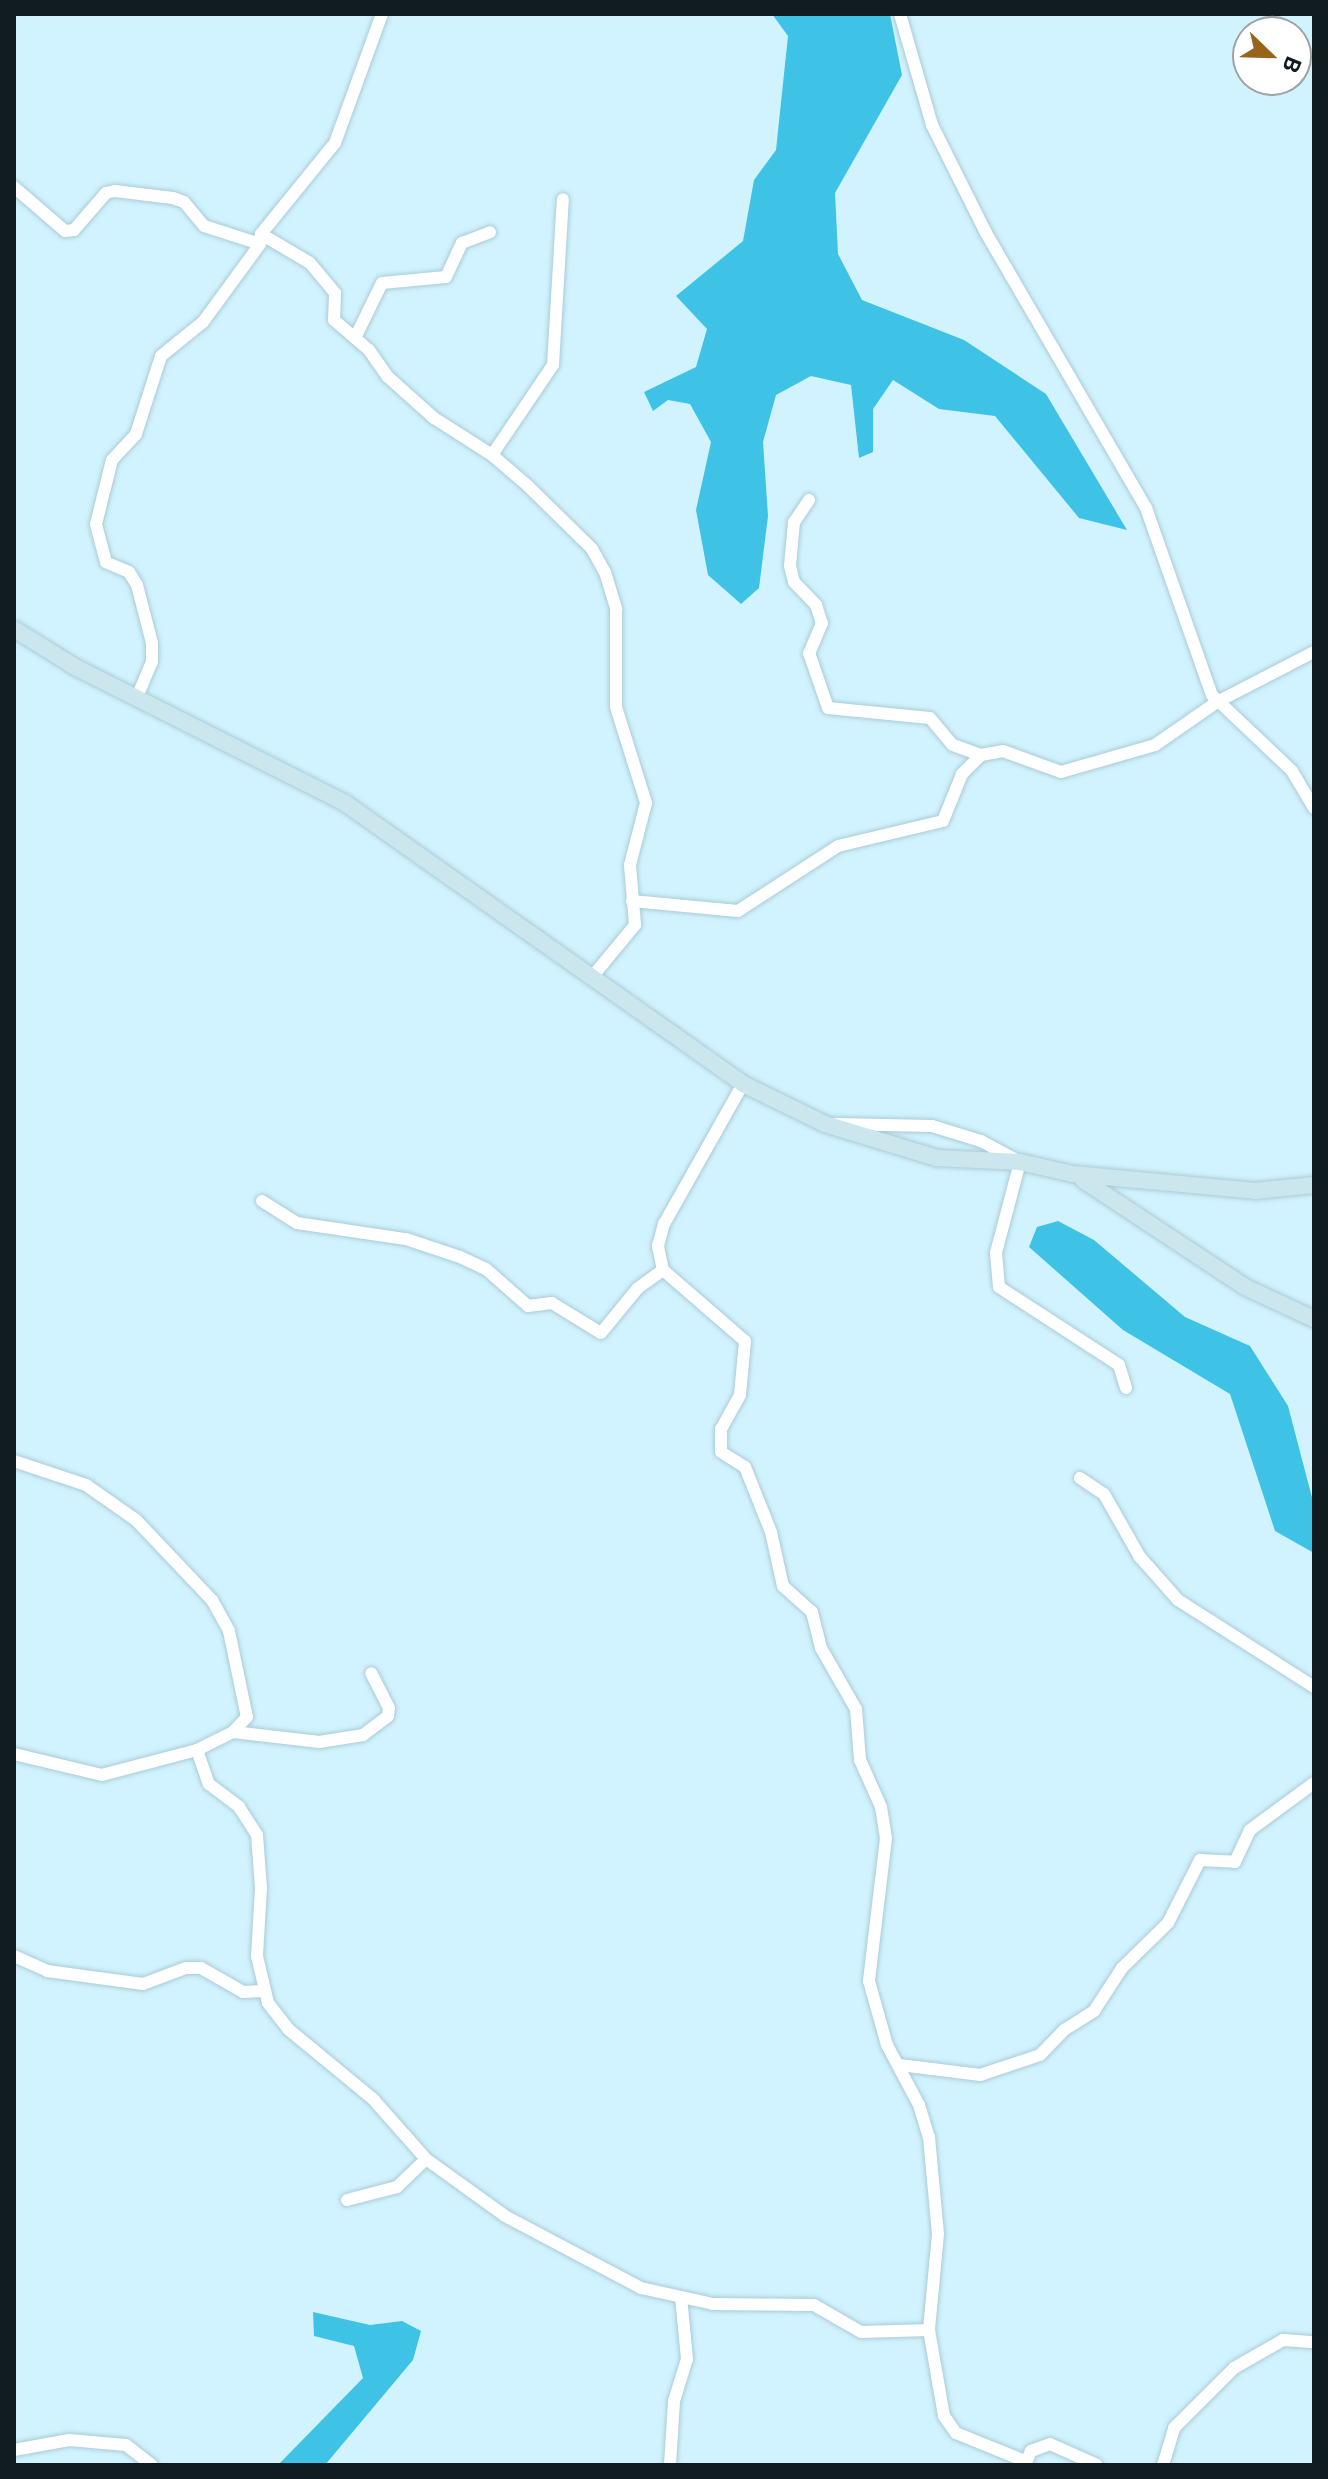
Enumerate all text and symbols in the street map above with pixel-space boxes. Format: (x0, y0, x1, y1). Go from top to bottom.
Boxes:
north arrow (1232, 16, 1312, 96)
text: B (1277, 53, 1307, 77)

